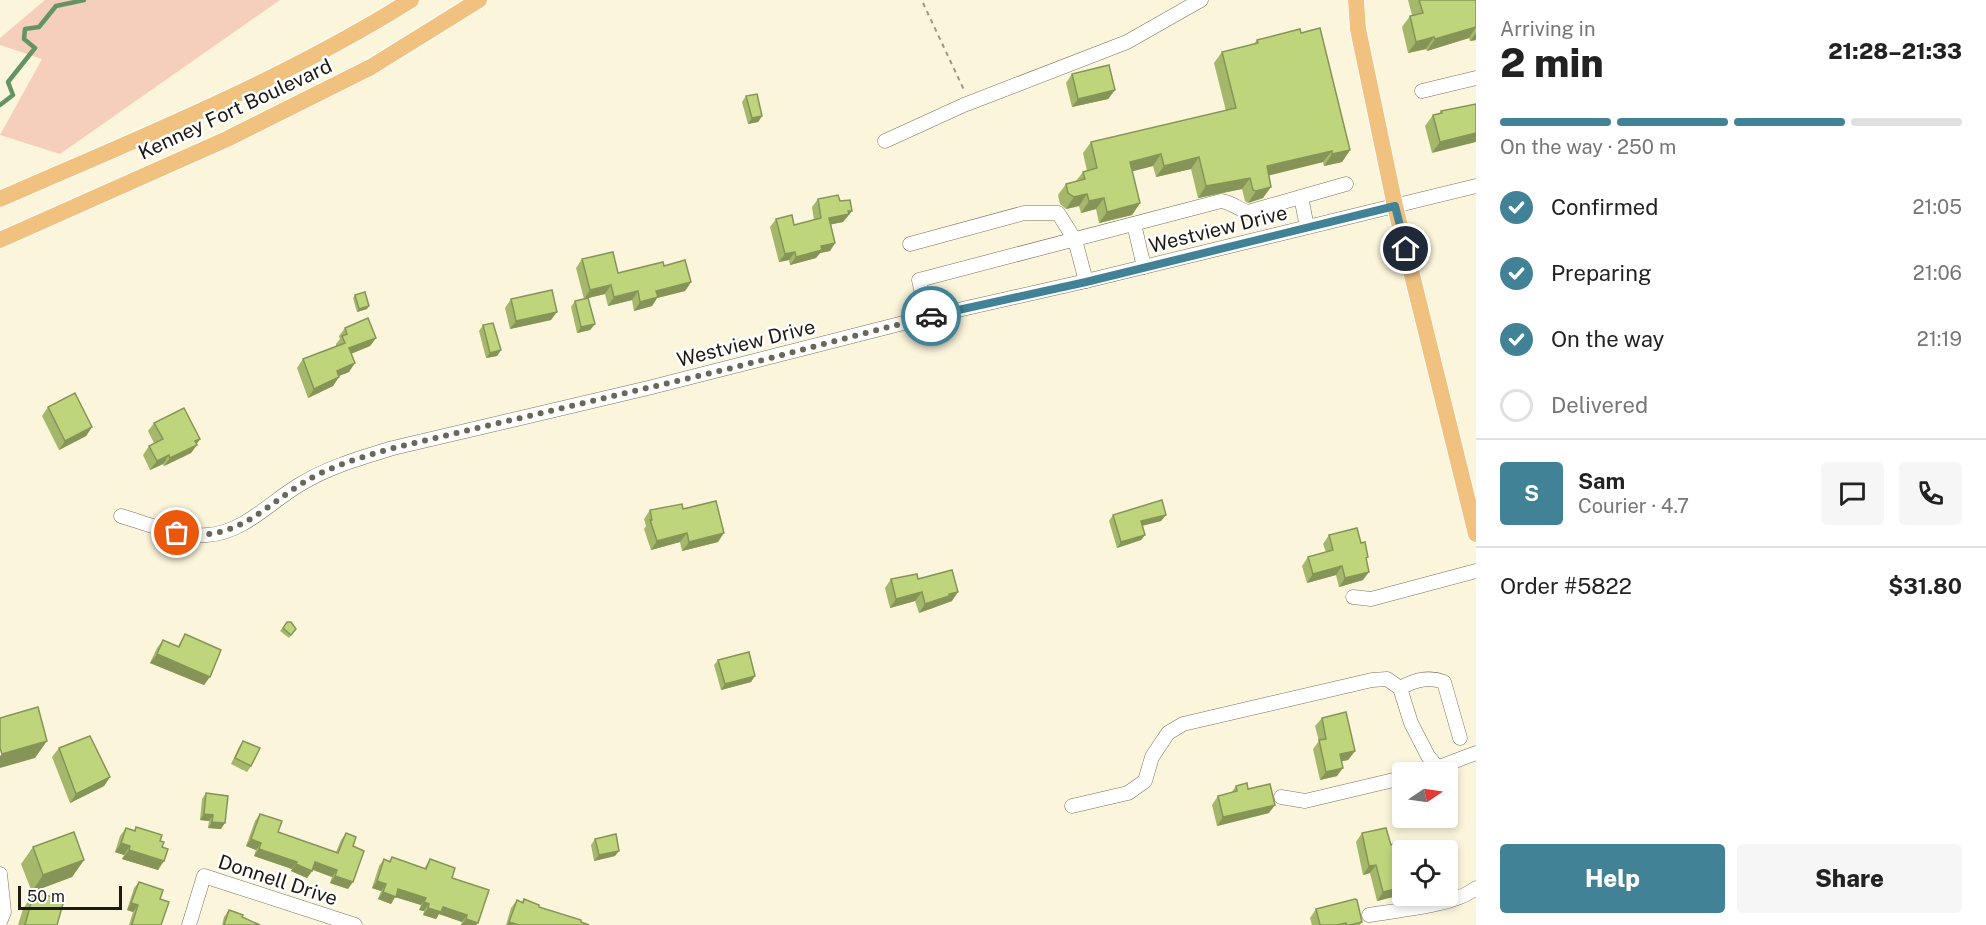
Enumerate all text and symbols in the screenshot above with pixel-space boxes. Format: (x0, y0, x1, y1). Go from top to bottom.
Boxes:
text: Arriving in (1500, 17, 1595, 41)
text: 21:28–21:33 (1828, 38, 1962, 64)
text: 2 min (1500, 40, 1604, 86)
street label: Kenney Fort Boulevard (134, 54, 336, 164)
text: On the way · 250 m (1500, 135, 1676, 159)
icon: check (1500, 191, 1533, 224)
text: Confirmed (1551, 194, 1658, 220)
text: 21:05 (1912, 195, 1962, 219)
street label: Westview Drive (1146, 200, 1290, 258)
pin (1380, 223, 1431, 274)
icon: home (1389, 232, 1422, 265)
icon: check (1500, 257, 1533, 290)
text: Preparing (1551, 260, 1652, 286)
text: 21:06 (1913, 261, 1962, 285)
courier (901, 286, 961, 346)
icon: car (915, 300, 948, 333)
street label: Westview Drive (674, 314, 818, 372)
icon: check (1500, 323, 1533, 356)
text: On the way (1551, 326, 1664, 352)
text: 21:19 (1917, 327, 1962, 351)
text: Delivered (1551, 392, 1648, 418)
button: chat (1821, 462, 1884, 525)
button: phone (1899, 462, 1962, 525)
text: Sam (1578, 468, 1625, 494)
text: S (1524, 480, 1539, 506)
text: Courier · 4.7 (1578, 494, 1689, 518)
pin (151, 507, 202, 558)
icon: bag (160, 516, 193, 549)
text: Order #5822 (1500, 573, 1632, 599)
text: $31.80 (1888, 573, 1962, 599)
north arrow (1392, 762, 1458, 828)
map controls (1392, 762, 1458, 906)
button: locate (1392, 840, 1458, 906)
button: Help (1500, 844, 1725, 913)
button: Share (1737, 844, 1962, 913)
street label: Donnell Drive (215, 849, 341, 911)
scale bar (18, 883, 122, 910)
text: 50 m (27, 887, 65, 906)

